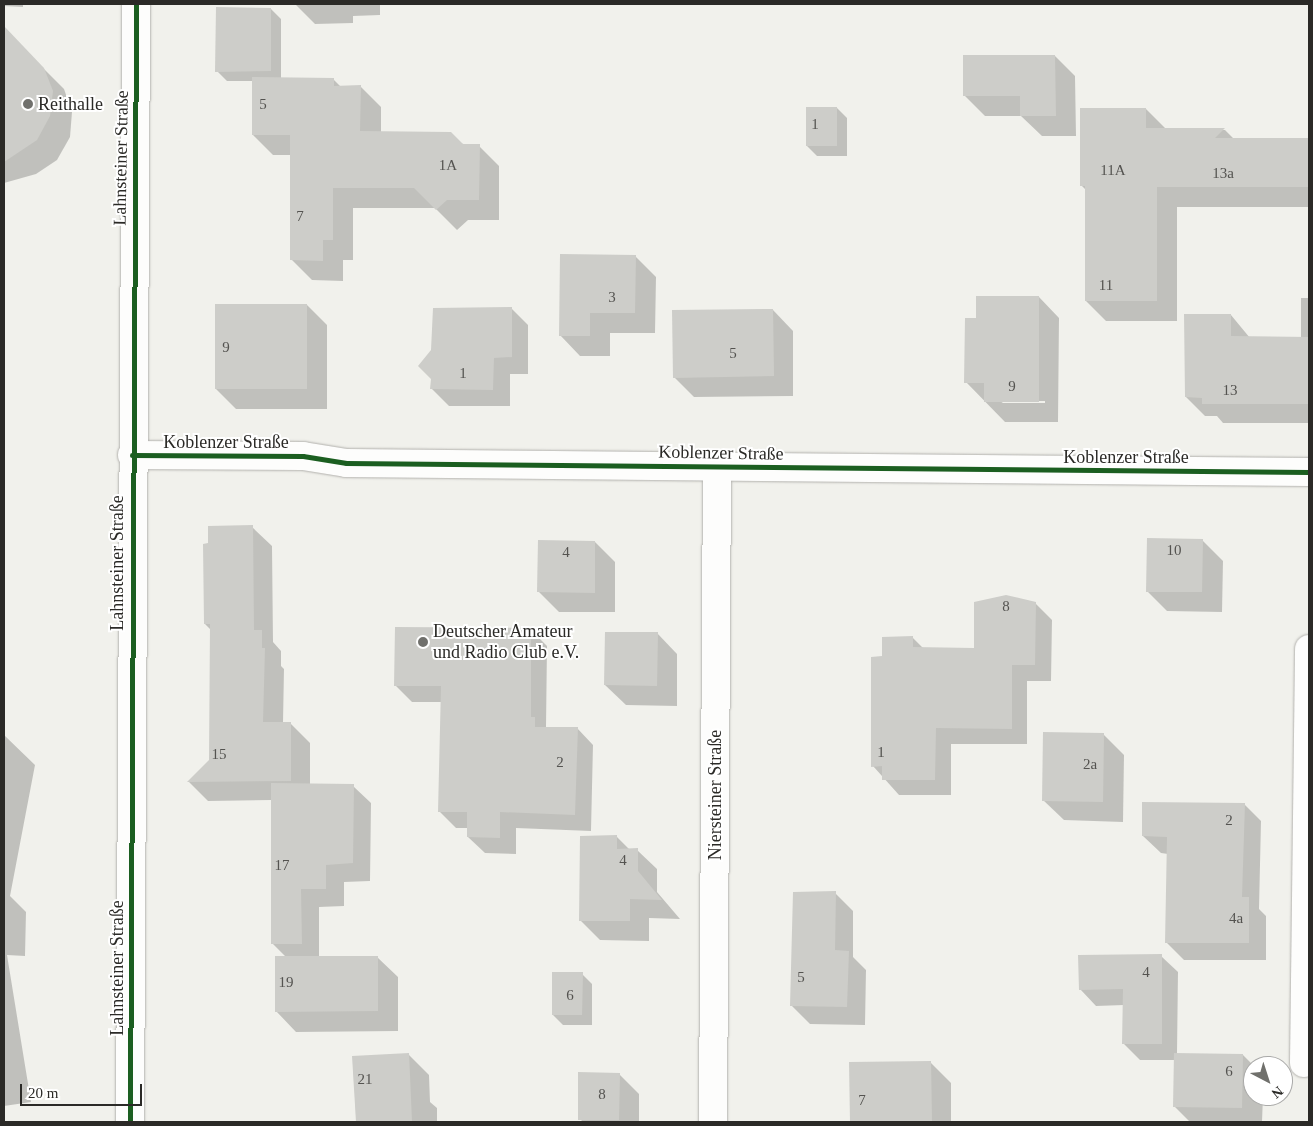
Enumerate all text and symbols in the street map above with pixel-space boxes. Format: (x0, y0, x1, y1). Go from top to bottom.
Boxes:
street label: Lahnsteiner Straße (109, 90, 133, 226)
place label: Reithalle (38, 93, 103, 115)
house number: 5 (259, 96, 267, 114)
marker: Reithalle (22, 98, 34, 110)
house number: 1 (811, 116, 819, 134)
house number: 1A (439, 157, 457, 175)
house number: 11A (1100, 162, 1126, 180)
house number: 13a (1212, 165, 1234, 183)
house number: 7 (296, 208, 304, 226)
house number: 11 (1099, 277, 1113, 295)
house number: 3 (608, 289, 616, 307)
house number: 9 (222, 339, 230, 357)
house number: 5 (729, 345, 737, 363)
house number: 1 (459, 365, 467, 383)
house number: 9 (1008, 378, 1016, 396)
house number: 13 (1222, 382, 1238, 400)
street label: Koblenzer Straße (163, 431, 289, 453)
street label: Koblenzer Straße (658, 441, 784, 465)
street label: Koblenzer Straße (1063, 446, 1189, 468)
street label: Lahnsteiner Straße (106, 495, 128, 631)
house number: 10 (1166, 542, 1182, 560)
house number: 4 (562, 544, 570, 562)
house number: 8 (1002, 598, 1010, 616)
place label: Deutscher Amateur und Radio Club e.V. (433, 621, 579, 664)
marker: Deutscher Amateur und Radio Club e.V. (417, 636, 429, 648)
street label: Niersteiner Straße (704, 730, 726, 860)
house number: 1 (877, 744, 885, 762)
house number: 15 (212, 746, 226, 764)
house number: 2 (556, 754, 564, 772)
house number: 2a (1083, 756, 1097, 774)
house number: 2 (1225, 812, 1233, 830)
house number: 4 (619, 852, 627, 870)
house number: 17 (274, 857, 290, 875)
street label: Lahnsteiner Straße (106, 900, 128, 1036)
house number: 4a (1229, 910, 1243, 928)
house number: 4 (1142, 964, 1150, 982)
house number: 5 (797, 969, 805, 987)
house number: 19 (278, 974, 294, 992)
house number: 6 (566, 987, 574, 1005)
north arrow (1243, 1056, 1293, 1106)
house number: 6 (1225, 1063, 1233, 1081)
house number: 21 (358, 1071, 372, 1089)
scale bar (22, 1074, 145, 1106)
text: N (1269, 1083, 1286, 1101)
text: 20 m (28, 1085, 58, 1101)
house number: 8 (598, 1086, 606, 1104)
house number: 7 (858, 1092, 866, 1110)

